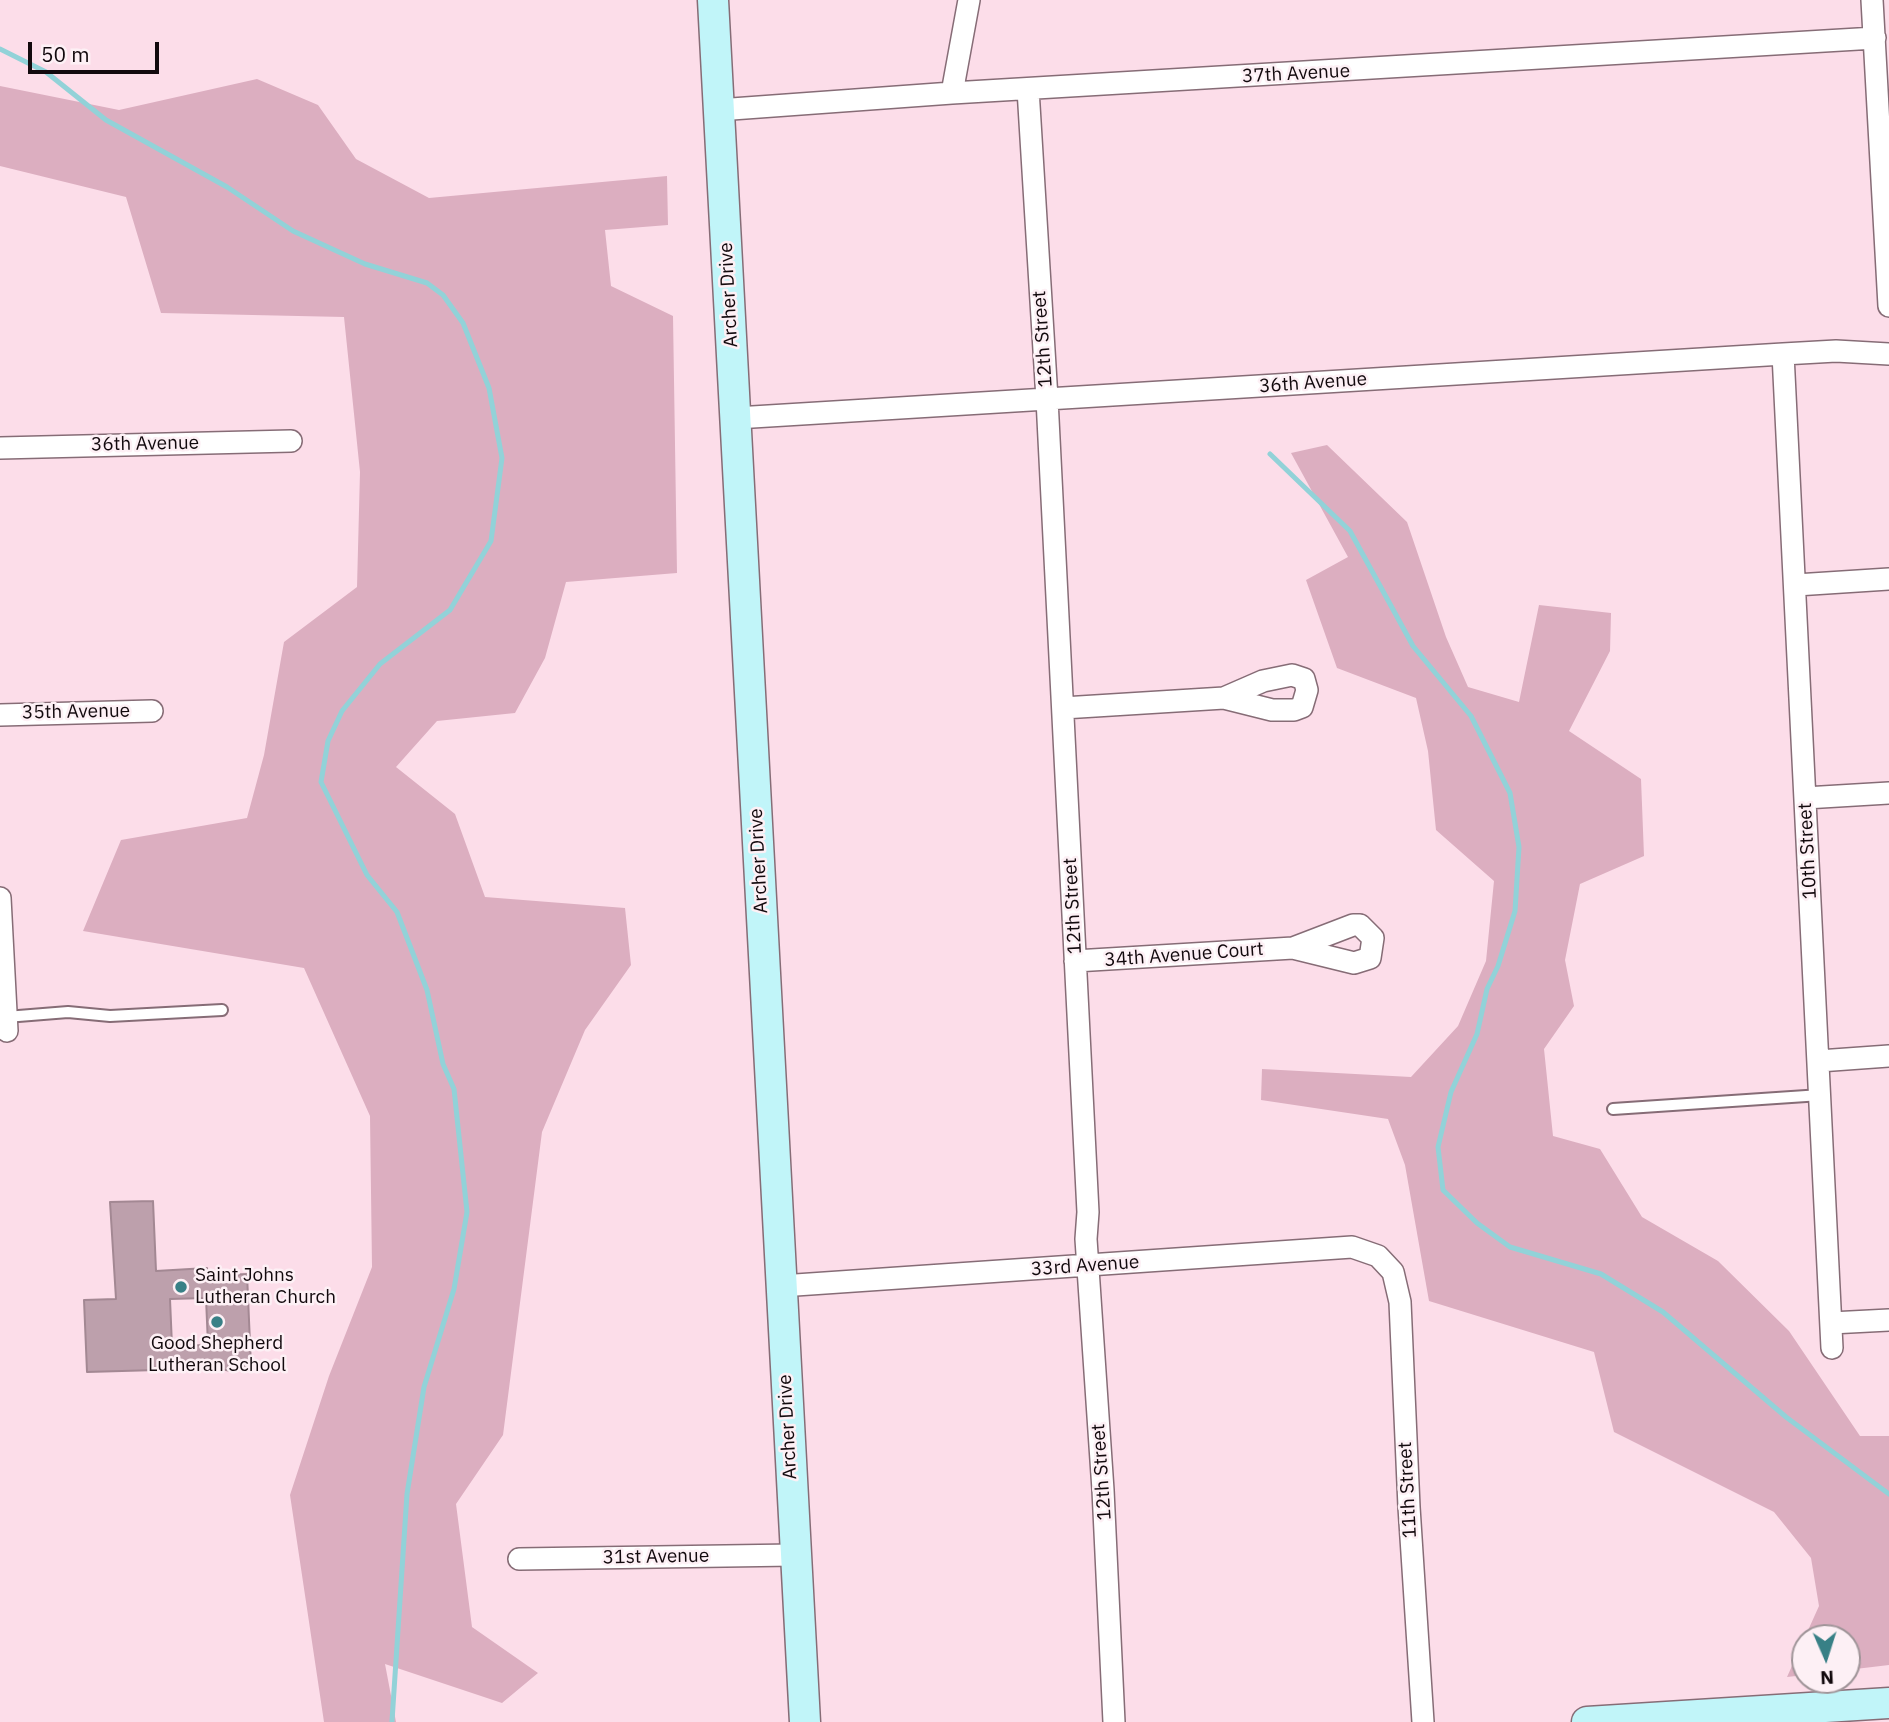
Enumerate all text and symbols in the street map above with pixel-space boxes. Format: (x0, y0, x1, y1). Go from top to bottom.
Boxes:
scale bar (32, 28, 163, 72)
text: 50 m (41, 40, 90, 68)
street label: 37th Avenue (1241, 60, 1351, 88)
street label: Archer Drive (715, 242, 743, 348)
street label: 12th Street (1028, 290, 1058, 388)
street label: 36th Avenue (1258, 368, 1368, 398)
street label: 36th Avenue (91, 432, 199, 456)
street label: 35th Avenue (22, 700, 130, 724)
street label: 10th Street (1794, 802, 1822, 900)
street label: Archer Drive (745, 808, 773, 914)
street label: 12th Street (1059, 857, 1087, 955)
street label: 34th Avenue Court (1104, 938, 1264, 972)
street label: 33rd Avenue (1030, 1251, 1140, 1281)
place label: Saint Johns Lutheran Church (195, 1265, 336, 1309)
marker: Saint Johns Lutheran Church (173, 1279, 189, 1295)
marker: Good Shepherd Lutheran School (209, 1314, 225, 1330)
place label: Good Shepherd Lutheran School (148, 1333, 286, 1377)
street label: Archer Drive (774, 1374, 802, 1480)
street label: 12th Street (1087, 1423, 1117, 1521)
street label: 11th Street (1394, 1441, 1422, 1539)
street label: 31st Avenue (603, 1545, 709, 1569)
north arrow (1791, 1624, 1861, 1694)
text: N (1820, 1666, 1835, 1690)

